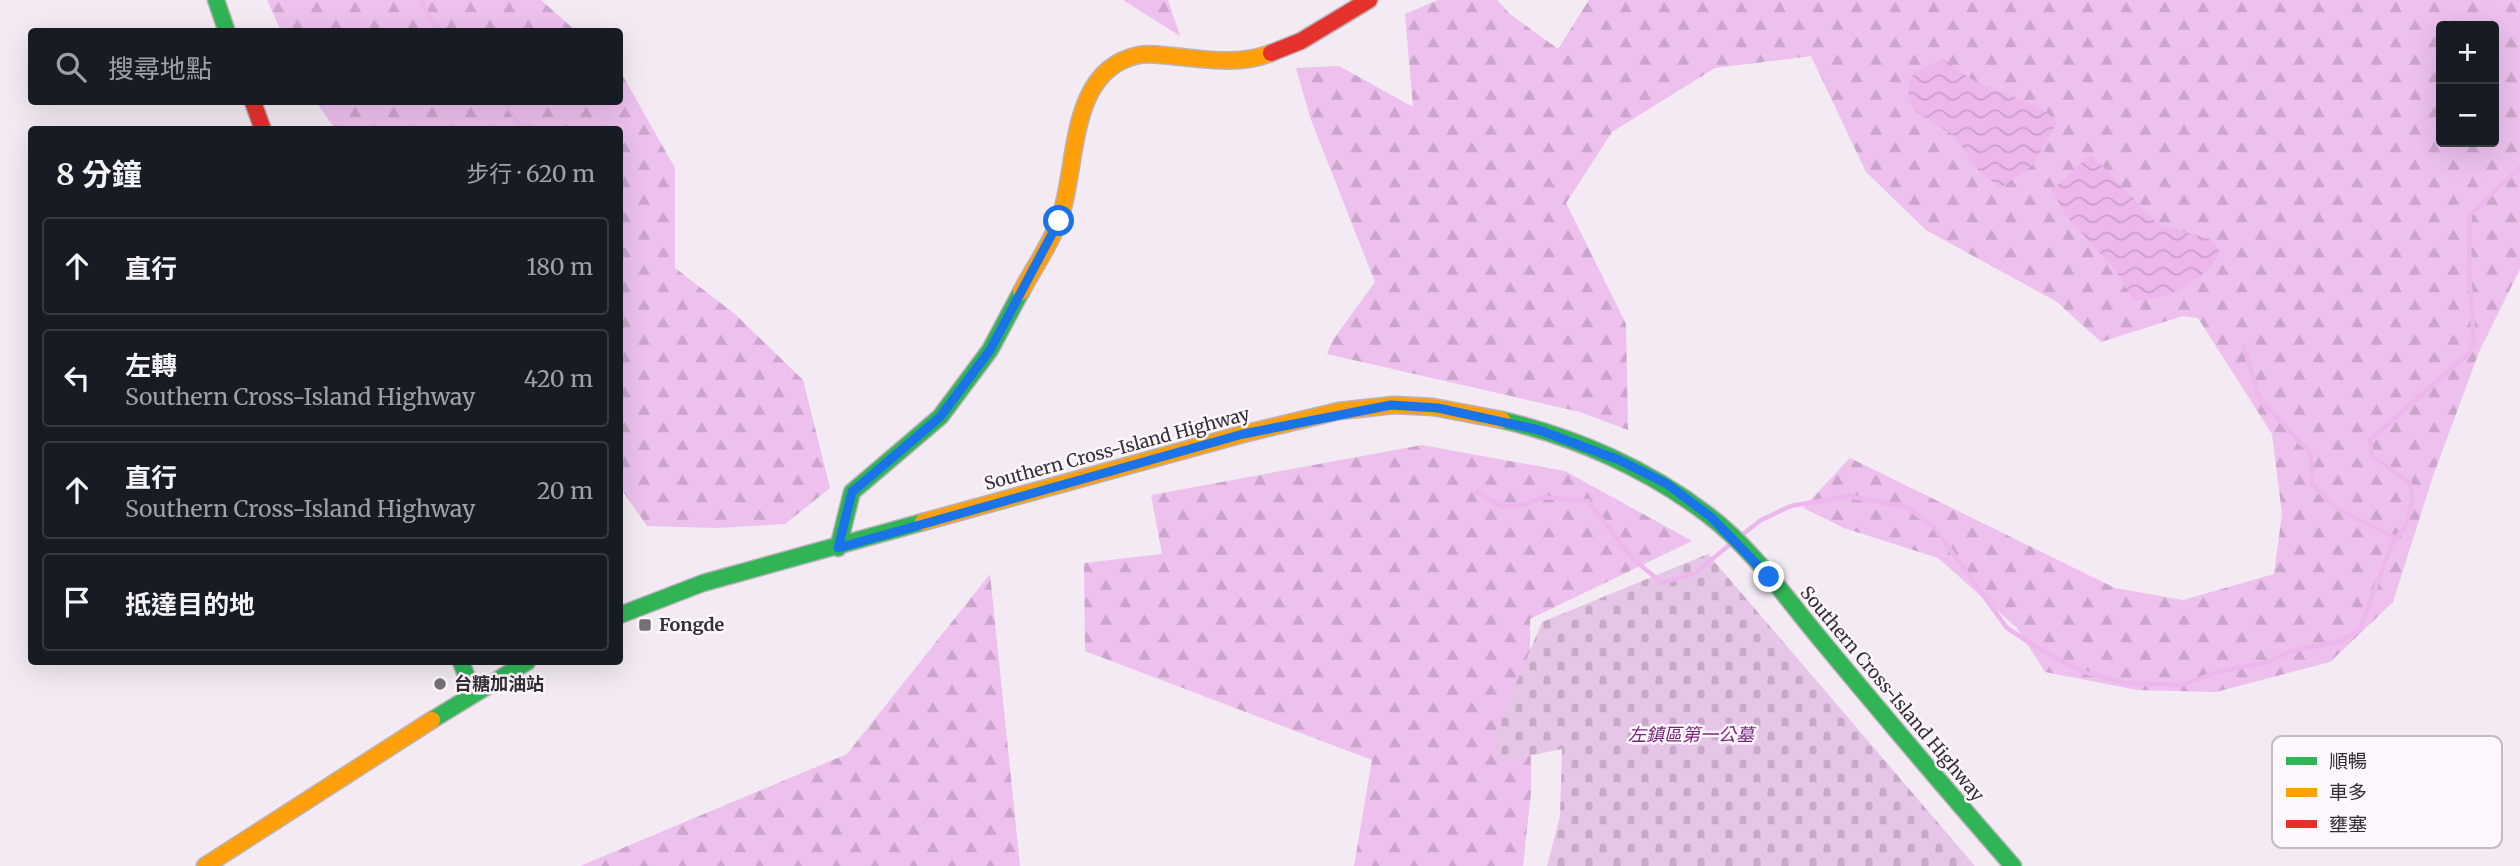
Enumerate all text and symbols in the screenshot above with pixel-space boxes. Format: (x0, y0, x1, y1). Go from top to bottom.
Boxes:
map controls (2436, 21, 2499, 147)
button: + (2436, 21, 2499, 84)
search box (28, 28, 623, 105)
icon: search (52, 48, 90, 86)
text: 搜尋地點 (108, 52, 212, 85)
button: − (2436, 84, 2499, 147)
text: 8 分鐘 (56, 155, 142, 193)
text: 步行 · 620 m (466, 159, 595, 188)
route start (1043, 205, 1074, 236)
icon: ahead (58, 247, 96, 285)
text: 直行 (125, 252, 177, 285)
text: 180 m (527, 252, 593, 281)
text: 左轉 (125, 349, 177, 382)
icon: left (58, 359, 96, 397)
text: 420 m (524, 364, 593, 393)
text: Southern Cross-Island Highway (125, 382, 475, 411)
street label: Southern Cross-Island Highway (981, 402, 1253, 495)
text: 直行 (125, 461, 177, 494)
icon: ahead (58, 471, 96, 509)
text: 20 m (537, 476, 593, 505)
text: Southern Cross-Island Highway (125, 494, 475, 523)
route end (1753, 561, 1784, 592)
street label: Southern Cross-Island Highway (1795, 581, 1990, 806)
icon: arrive (58, 583, 96, 621)
text: 抵達目的地 (125, 588, 255, 621)
place label: Fongde (659, 613, 725, 636)
marker: Fongde (637, 617, 653, 633)
place label: 台糖加油站 (454, 672, 544, 695)
marker: 台糖加油站 (432, 676, 448, 692)
park label: 左鎮區第一公墓 (1628, 723, 1757, 746)
legend (2272, 736, 2502, 848)
text: 順暢 (2329, 749, 2367, 773)
text: 車多 (2329, 780, 2367, 804)
text: 壅塞 (2329, 812, 2367, 836)

